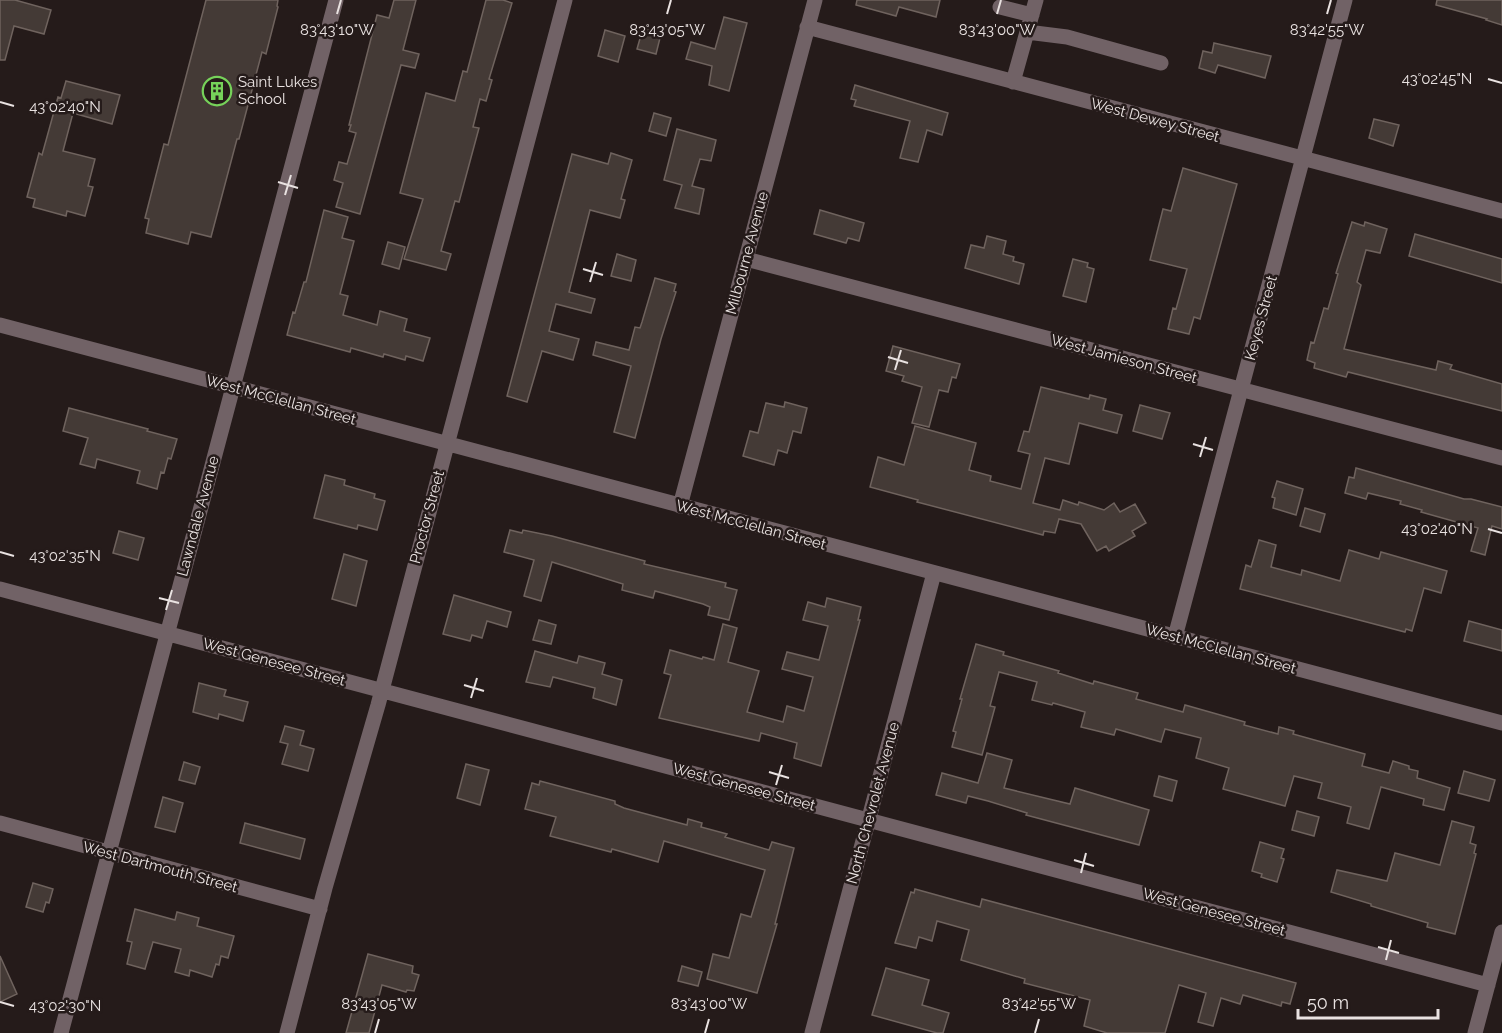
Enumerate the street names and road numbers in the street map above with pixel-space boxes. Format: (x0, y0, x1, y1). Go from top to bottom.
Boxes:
street label: West Dewey Street (1089, 94, 1221, 146)
street label: Milbourne Avenue (722, 189, 772, 316)
street label: Keyes Street (1241, 274, 1281, 362)
street label: West Jamieson Street (1049, 331, 1199, 387)
street label: West McClellan Street (204, 371, 358, 429)
street label: Lawndale Avenue (173, 454, 223, 578)
street label: Proctor Street (406, 468, 448, 566)
street label: West McClellan Street (674, 496, 828, 554)
street label: West McClellan Street (1144, 620, 1298, 678)
street label: West Genesee Street (201, 634, 347, 690)
street label: North Chevrolet Avenue (843, 720, 903, 886)
street label: West Genesee Street (671, 759, 817, 815)
street label: West Dartmouth Street (81, 838, 239, 896)
street label: West Genesee Street (1141, 884, 1287, 940)

